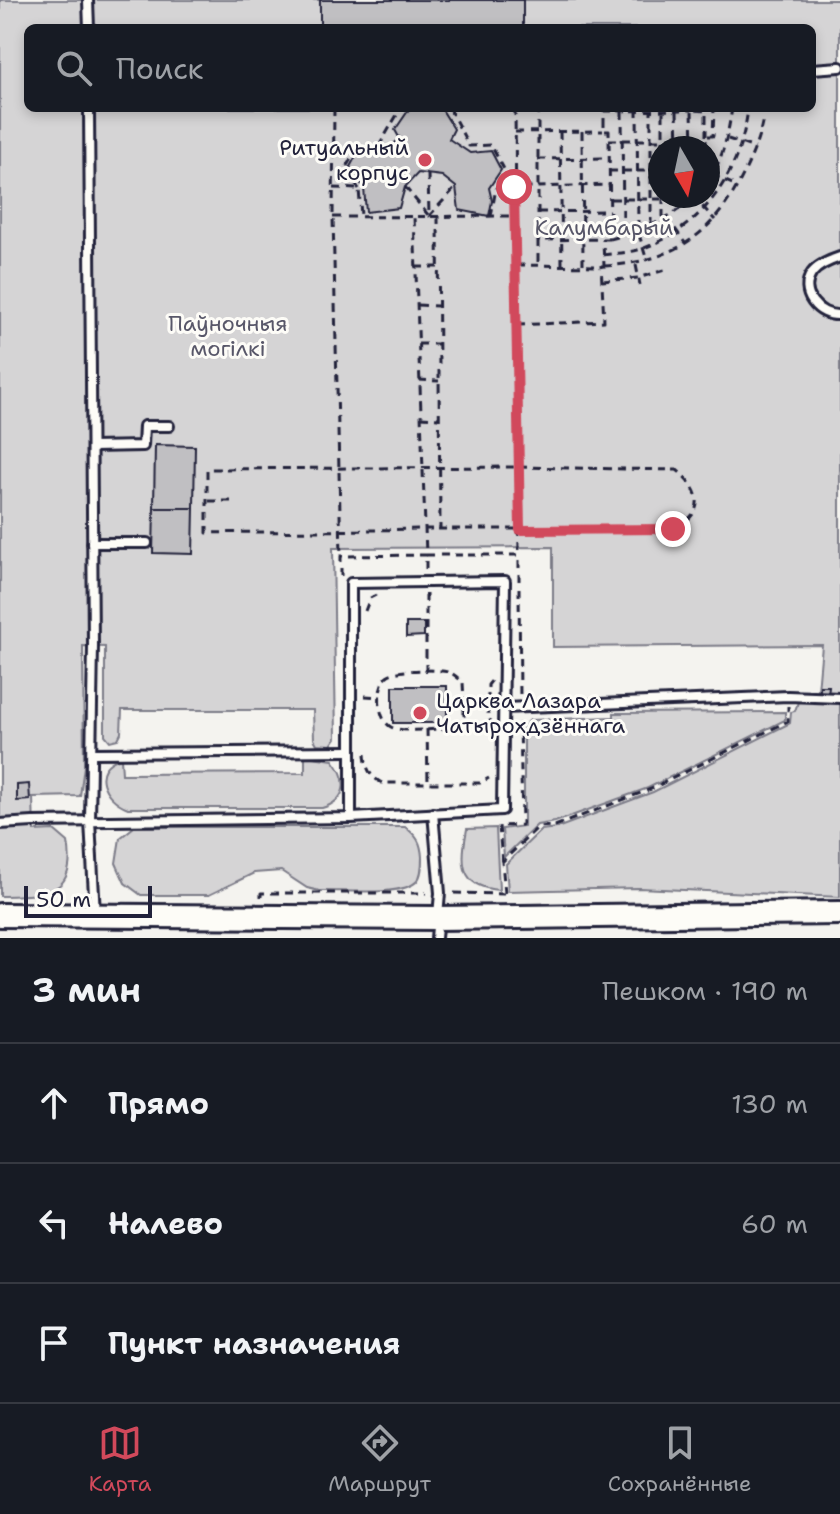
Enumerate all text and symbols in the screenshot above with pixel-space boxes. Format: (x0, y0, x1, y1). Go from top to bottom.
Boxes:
search box (24, 24, 816, 112)
icon: search (52, 46, 96, 90)
text: Поиск (116, 48, 204, 89)
place label: Ритуальный корпус (279, 133, 409, 187)
north arrow (648, 136, 720, 208)
marker: Ритуальный корпус (416, 151, 434, 169)
route start (496, 169, 532, 205)
park label: Калумбарый (535, 213, 673, 242)
park label: Паўночныя могілкі (168, 309, 288, 363)
route end (655, 511, 691, 547)
place label: Царква Лазара Чатырохдзённага (436, 686, 626, 740)
marker: Царква Лазара Чатырохдзённага (411, 704, 429, 722)
scale bar (24, 882, 152, 918)
text: 50 m (36, 885, 91, 914)
text: 3 мин (32, 967, 141, 1013)
text: Пешком · 190 m (602, 973, 808, 1008)
icon: ahead (32, 1081, 76, 1125)
text: Прямо (108, 1083, 209, 1124)
text: 130 m (731, 1086, 808, 1121)
icon: left (32, 1201, 76, 1245)
text: Налево (108, 1203, 223, 1244)
text: 60 m (741, 1206, 808, 1241)
icon: arrive (32, 1321, 76, 1365)
text: Пункт назначения (108, 1323, 400, 1364)
tab: Карта (88, 1421, 151, 1498)
tab: Маршрут (328, 1421, 431, 1498)
tab: Сохранённые (608, 1421, 752, 1498)

